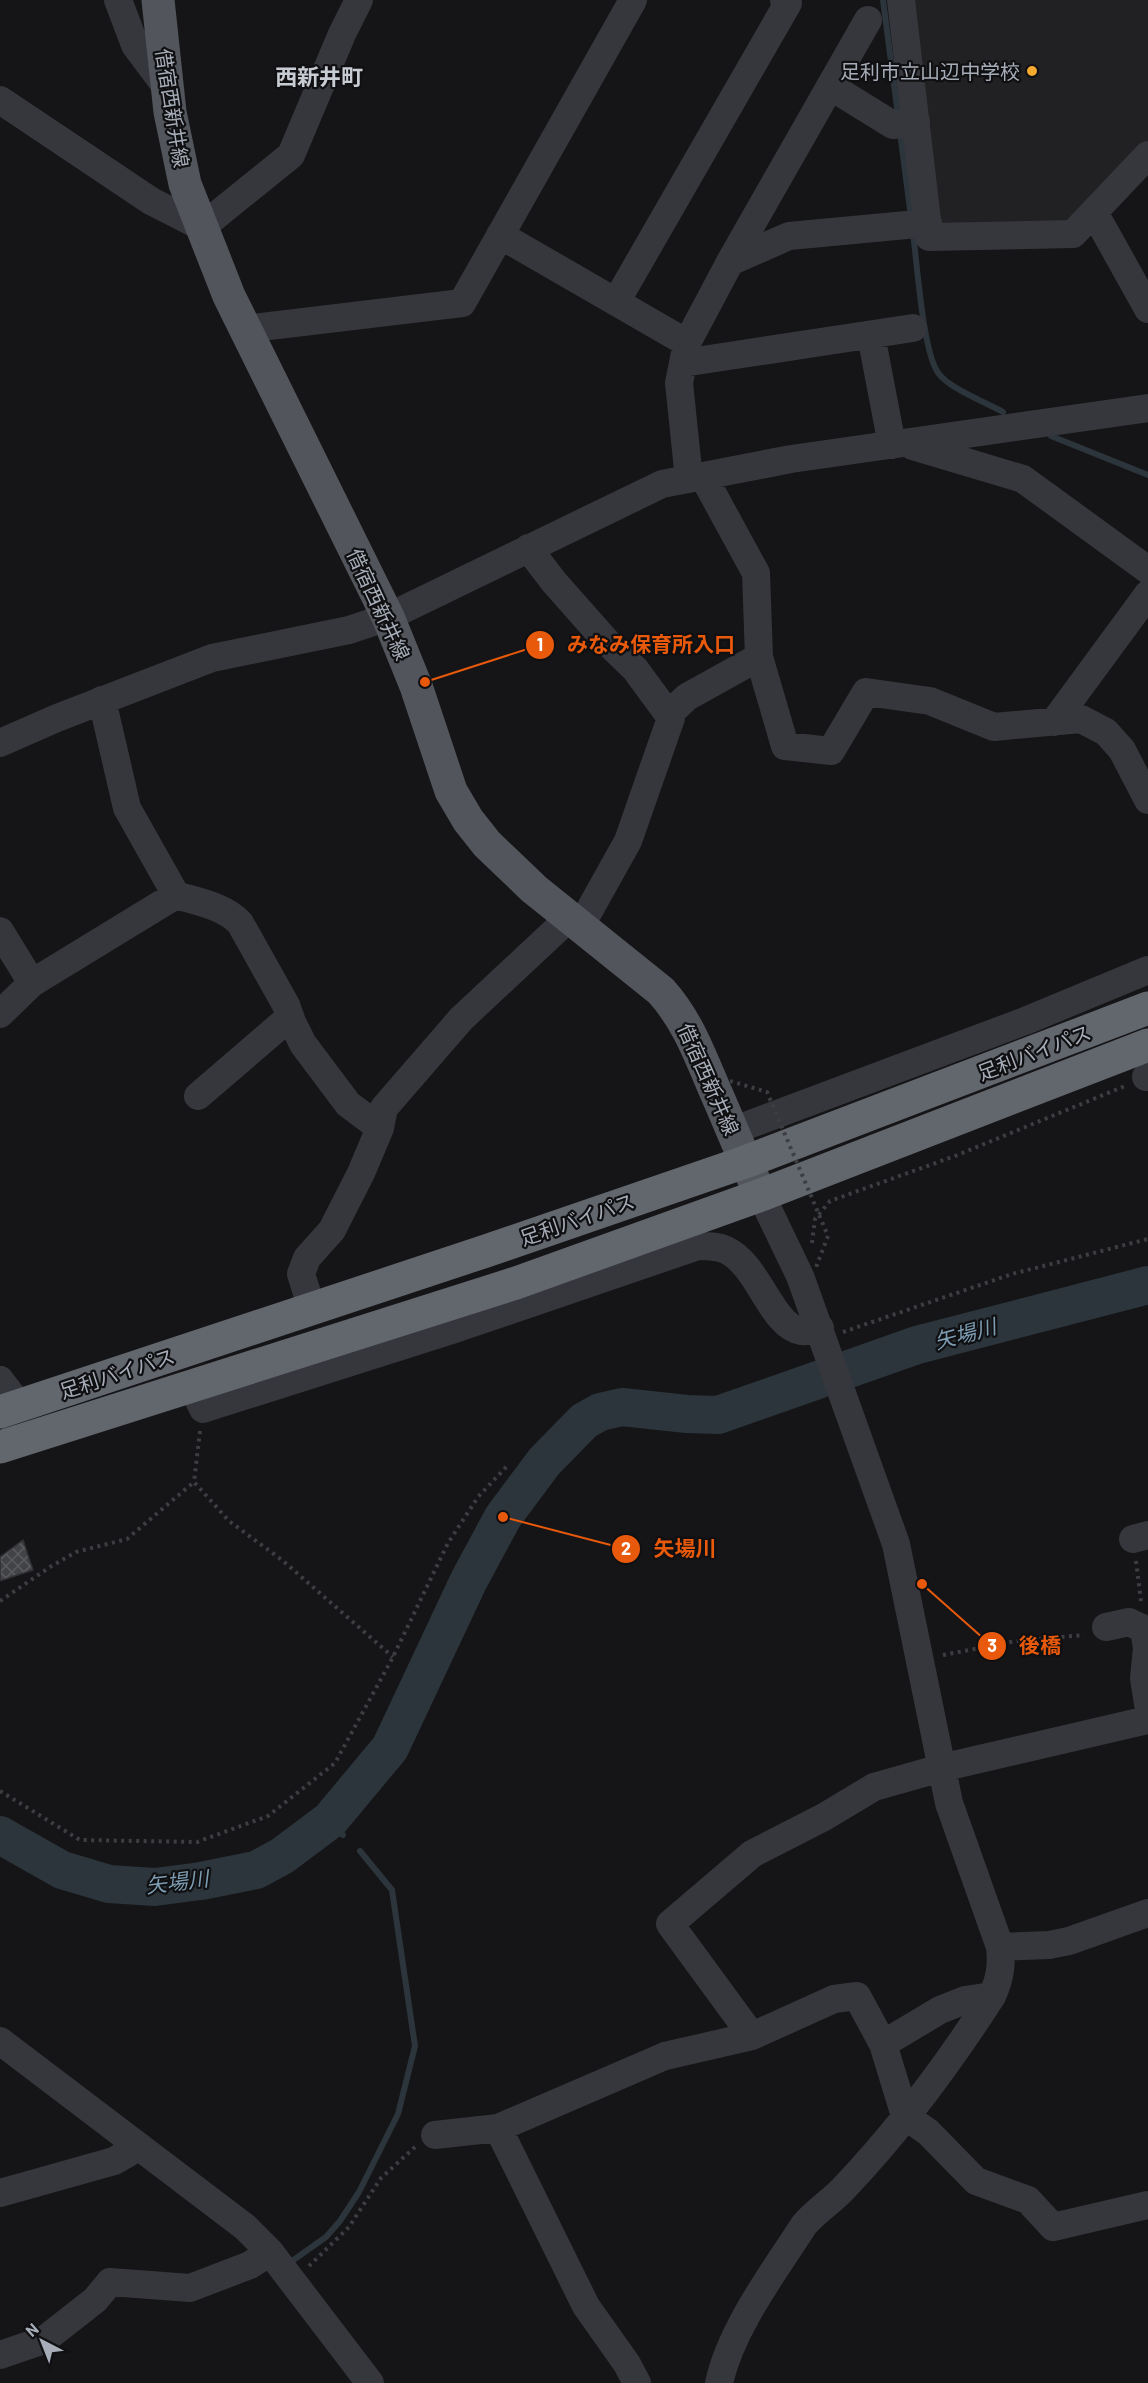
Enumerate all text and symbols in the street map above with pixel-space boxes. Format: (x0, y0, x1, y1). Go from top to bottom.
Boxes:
street label: 借宿西新井線 (152, 47, 194, 169)
place label: 足利市立山辺中学校 (840, 59, 1020, 83)
district label: 西新井町 (275, 63, 363, 89)
marker: 足利市立山辺中学校 (1025, 64, 1039, 78)
street label: 借宿西新井線 (343, 545, 415, 663)
callout: みなみ保育所入口 (525, 626, 747, 665)
text: みなみ保育所入口 (567, 631, 735, 656)
text: 1 (537, 633, 543, 655)
street label: 借宿西新井線 (674, 1019, 744, 1139)
street label: 足利バイパス (974, 1019, 1094, 1085)
street label: 足利バイパス (517, 1188, 637, 1250)
water label: 矢場川 (931, 1312, 1001, 1353)
street label: 足利バイパス (56, 1343, 178, 1403)
callout: 矢場川 (611, 1529, 728, 1568)
text: 矢場川 (654, 1535, 717, 1560)
text: 2 (621, 1537, 631, 1559)
callout: 後橋 (977, 1627, 1073, 1666)
text: 後橋 (1019, 1632, 1061, 1657)
text: 3 (987, 1634, 997, 1656)
water label: 矢場川 (144, 1865, 212, 1897)
north arrow (12, 2311, 72, 2371)
text: N (21, 2319, 42, 2340)

